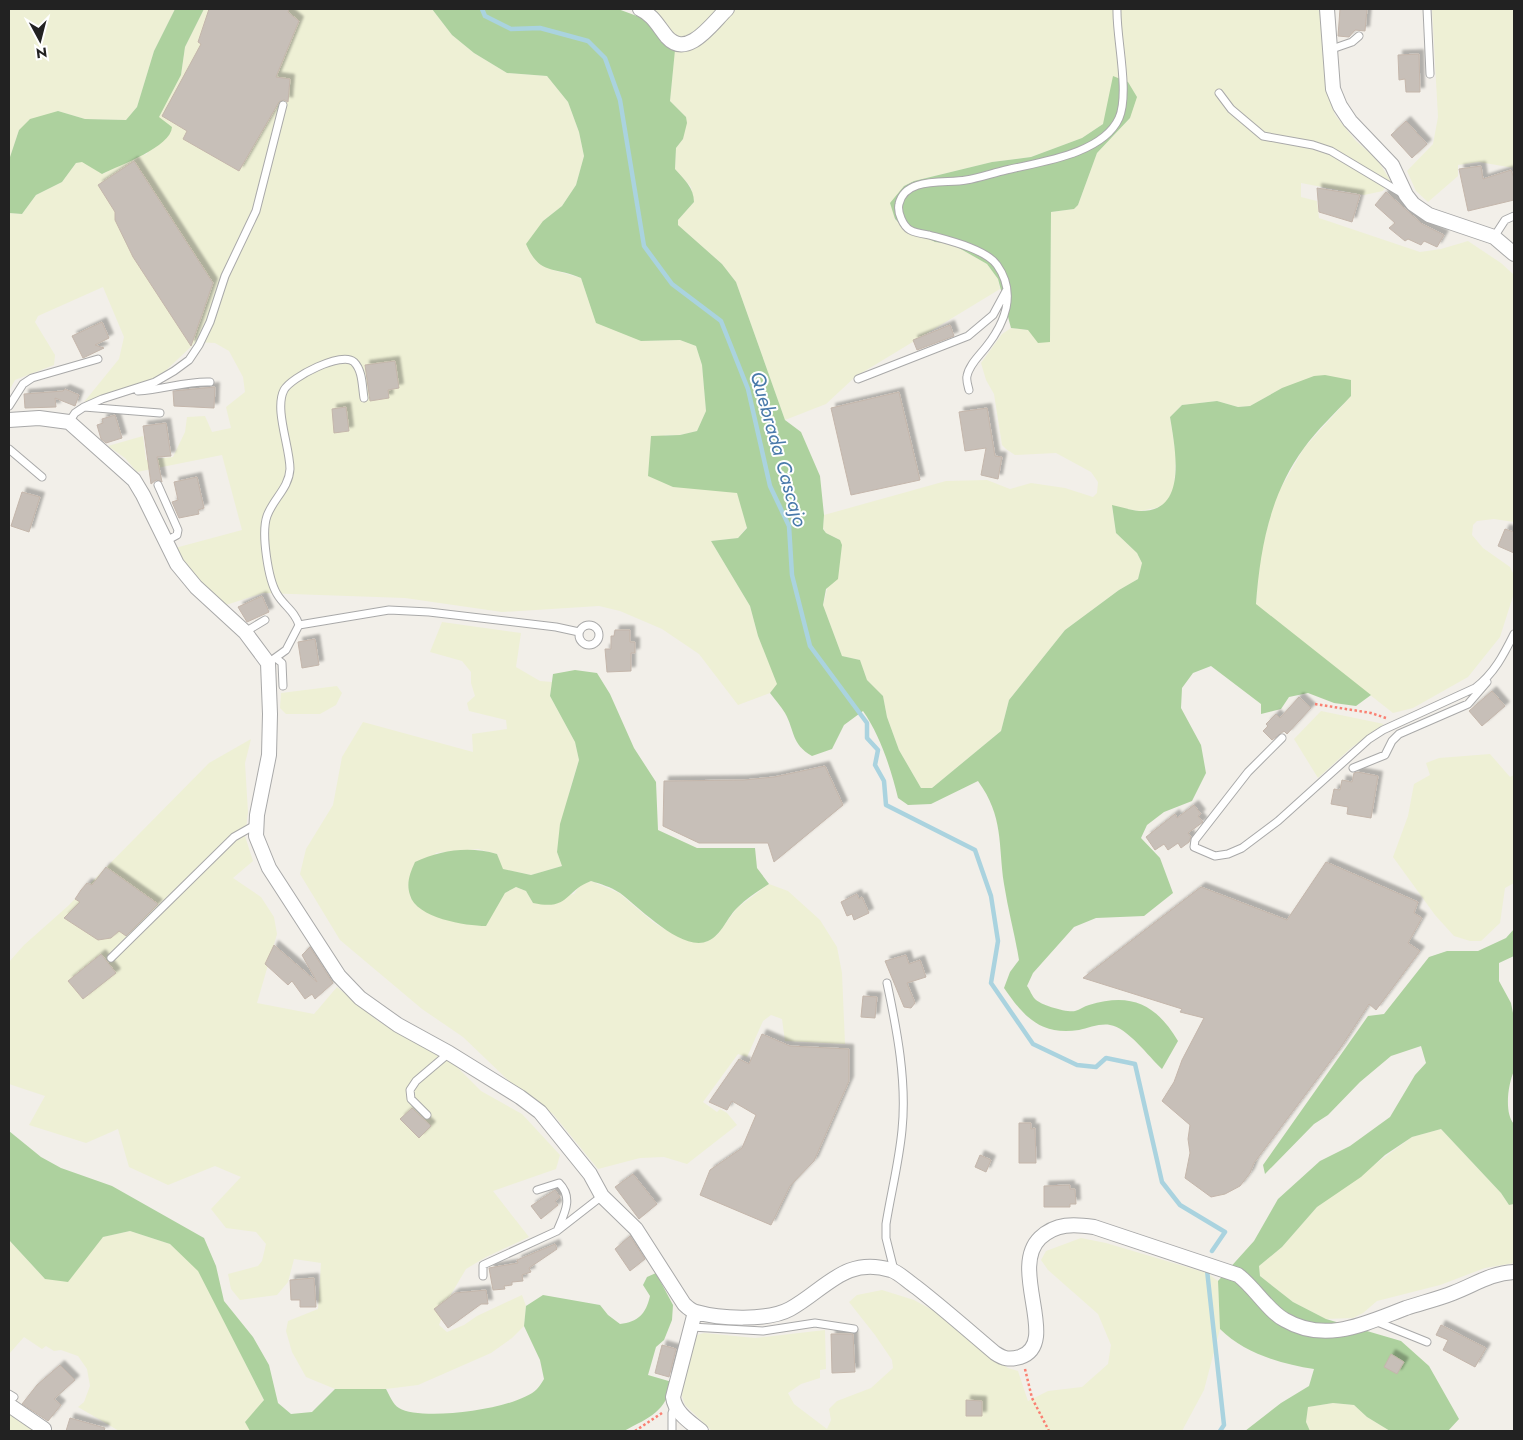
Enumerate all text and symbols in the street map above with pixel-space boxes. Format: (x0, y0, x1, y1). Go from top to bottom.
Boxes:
north arrow (15, 15, 65, 65)
text: N (35, 42, 48, 64)
water label: Quebrada Cascajo (742, 368, 815, 531)

